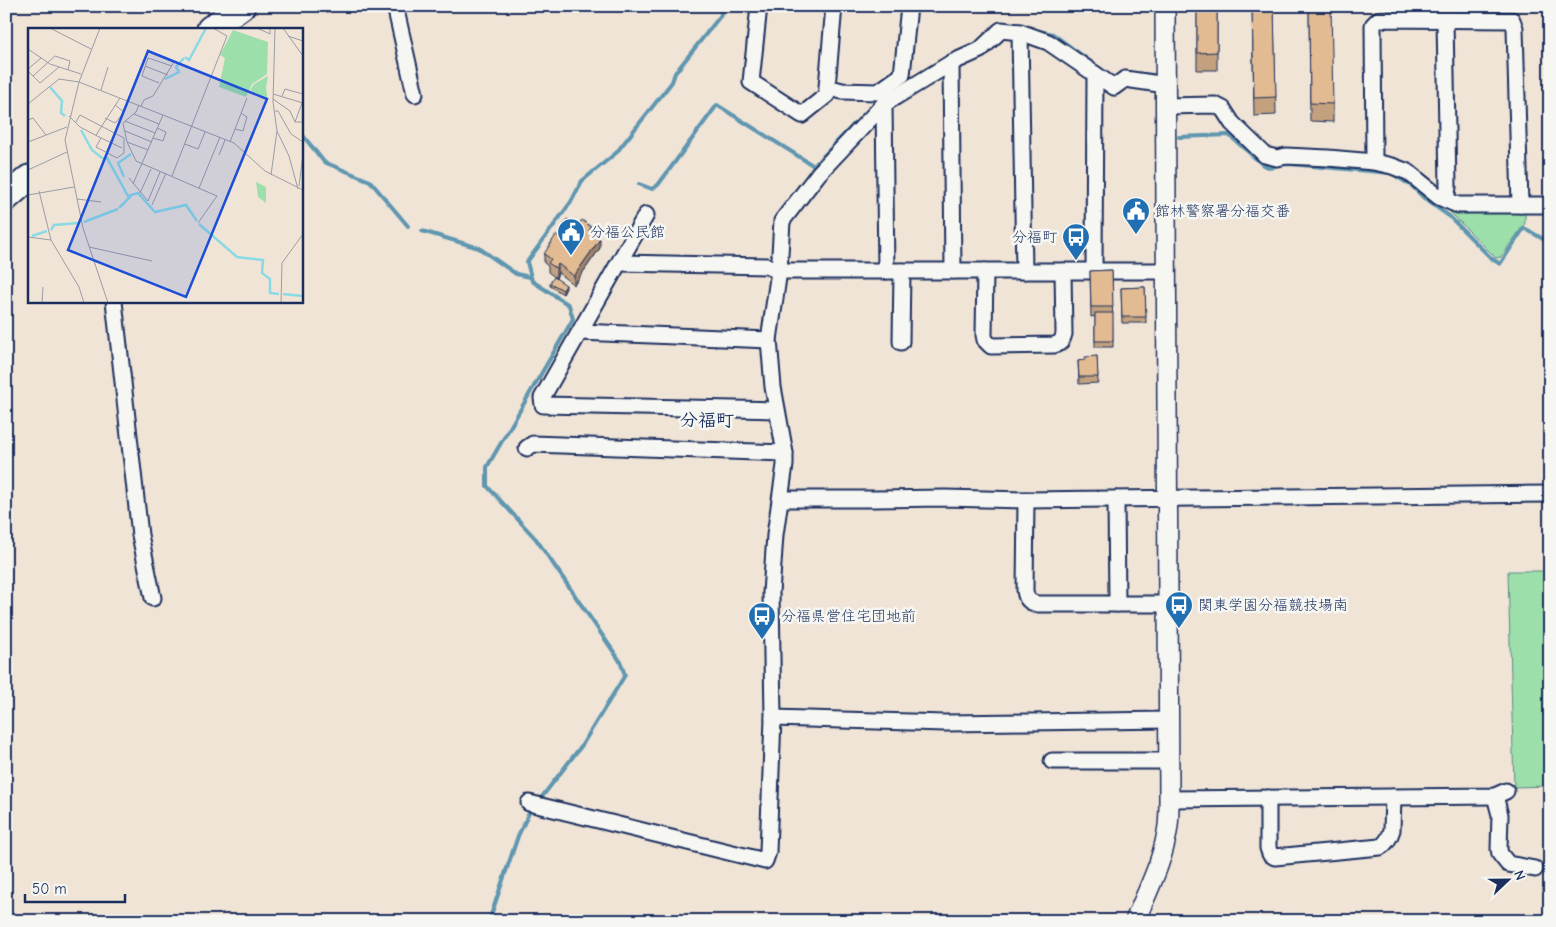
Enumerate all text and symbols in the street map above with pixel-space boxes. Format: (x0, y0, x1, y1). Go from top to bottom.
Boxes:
inset map (28, 28, 302, 302)
public building icon: 館林警察署分福交番 (1121, 196, 1151, 235)
place label: 館林警察署分福交番 (1155, 202, 1290, 220)
public building icon: 分福公民館 (556, 217, 586, 256)
bus stop icon: 分福町 (1061, 222, 1091, 261)
place label: 分福公民館 (590, 223, 665, 241)
place label: 分福町 (1012, 228, 1058, 246)
district label: 分福町 (680, 410, 734, 431)
bus stop icon: 関東学園分福競技場南 (1164, 590, 1194, 629)
place label: 関東学園分福競技場南 (1198, 596, 1348, 614)
bus stop icon: 分福県営住宅団地前 (747, 601, 777, 640)
place label: 分福県営住宅団地前 (781, 607, 916, 625)
north arrow (1484, 854, 1534, 904)
text: N (1510, 868, 1529, 883)
scale bar (25, 872, 125, 904)
text: 50 m (32, 880, 67, 898)

